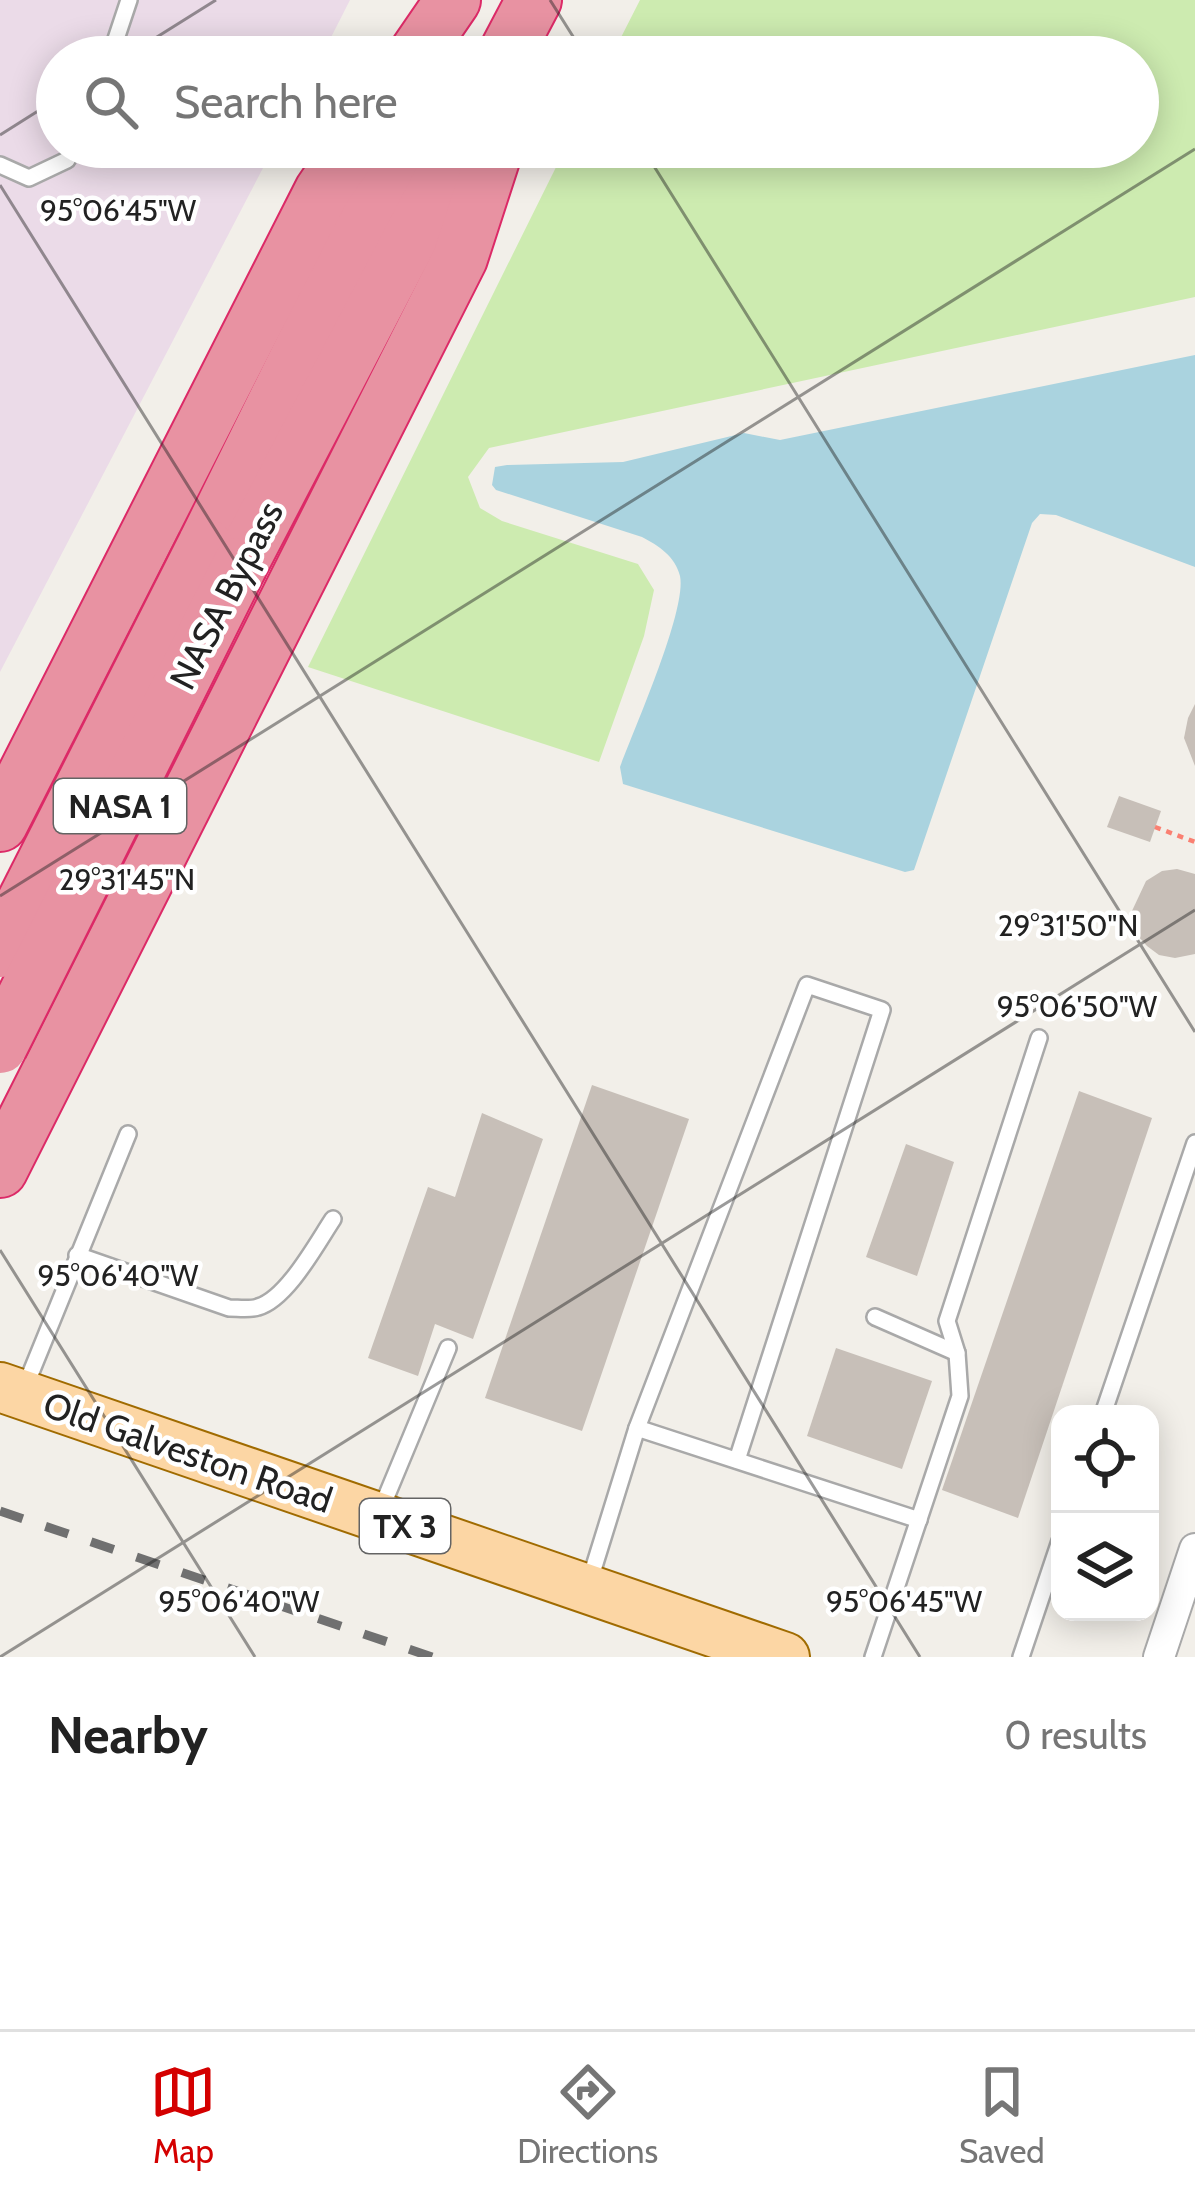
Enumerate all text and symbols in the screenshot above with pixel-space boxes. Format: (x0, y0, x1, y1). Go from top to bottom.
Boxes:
search box (36, 36, 1159, 168)
icon: search (78, 69, 144, 135)
text: Search here (174, 75, 398, 129)
text: 95°06'45"W (40, 192, 197, 229)
street label: NASA Bypass (160, 494, 292, 696)
road number: NASA 1 (54, 779, 186, 833)
text: 29°31'45"N (59, 861, 195, 898)
text: 29°31'50"N (998, 907, 1138, 944)
text: 95°06'50"W (997, 988, 1158, 1025)
text: 95°06'40"W (38, 1257, 199, 1294)
street label: Old Galveston Road (38, 1382, 338, 1522)
map controls (1051, 1405, 1159, 1621)
button: locate (1051, 1405, 1159, 1513)
road number: TX 3 (360, 1499, 450, 1553)
button: layers (1051, 1513, 1159, 1621)
text: 95°06'40"W (159, 1583, 320, 1620)
text: 95°06'45"W (826, 1583, 983, 1620)
text: Nearby (48, 1704, 208, 1766)
text: 0 results (1004, 1711, 1147, 1759)
tab: Map (150, 2059, 216, 2171)
tab: Directions (517, 2059, 658, 2171)
tab: Saved (959, 2059, 1045, 2171)

